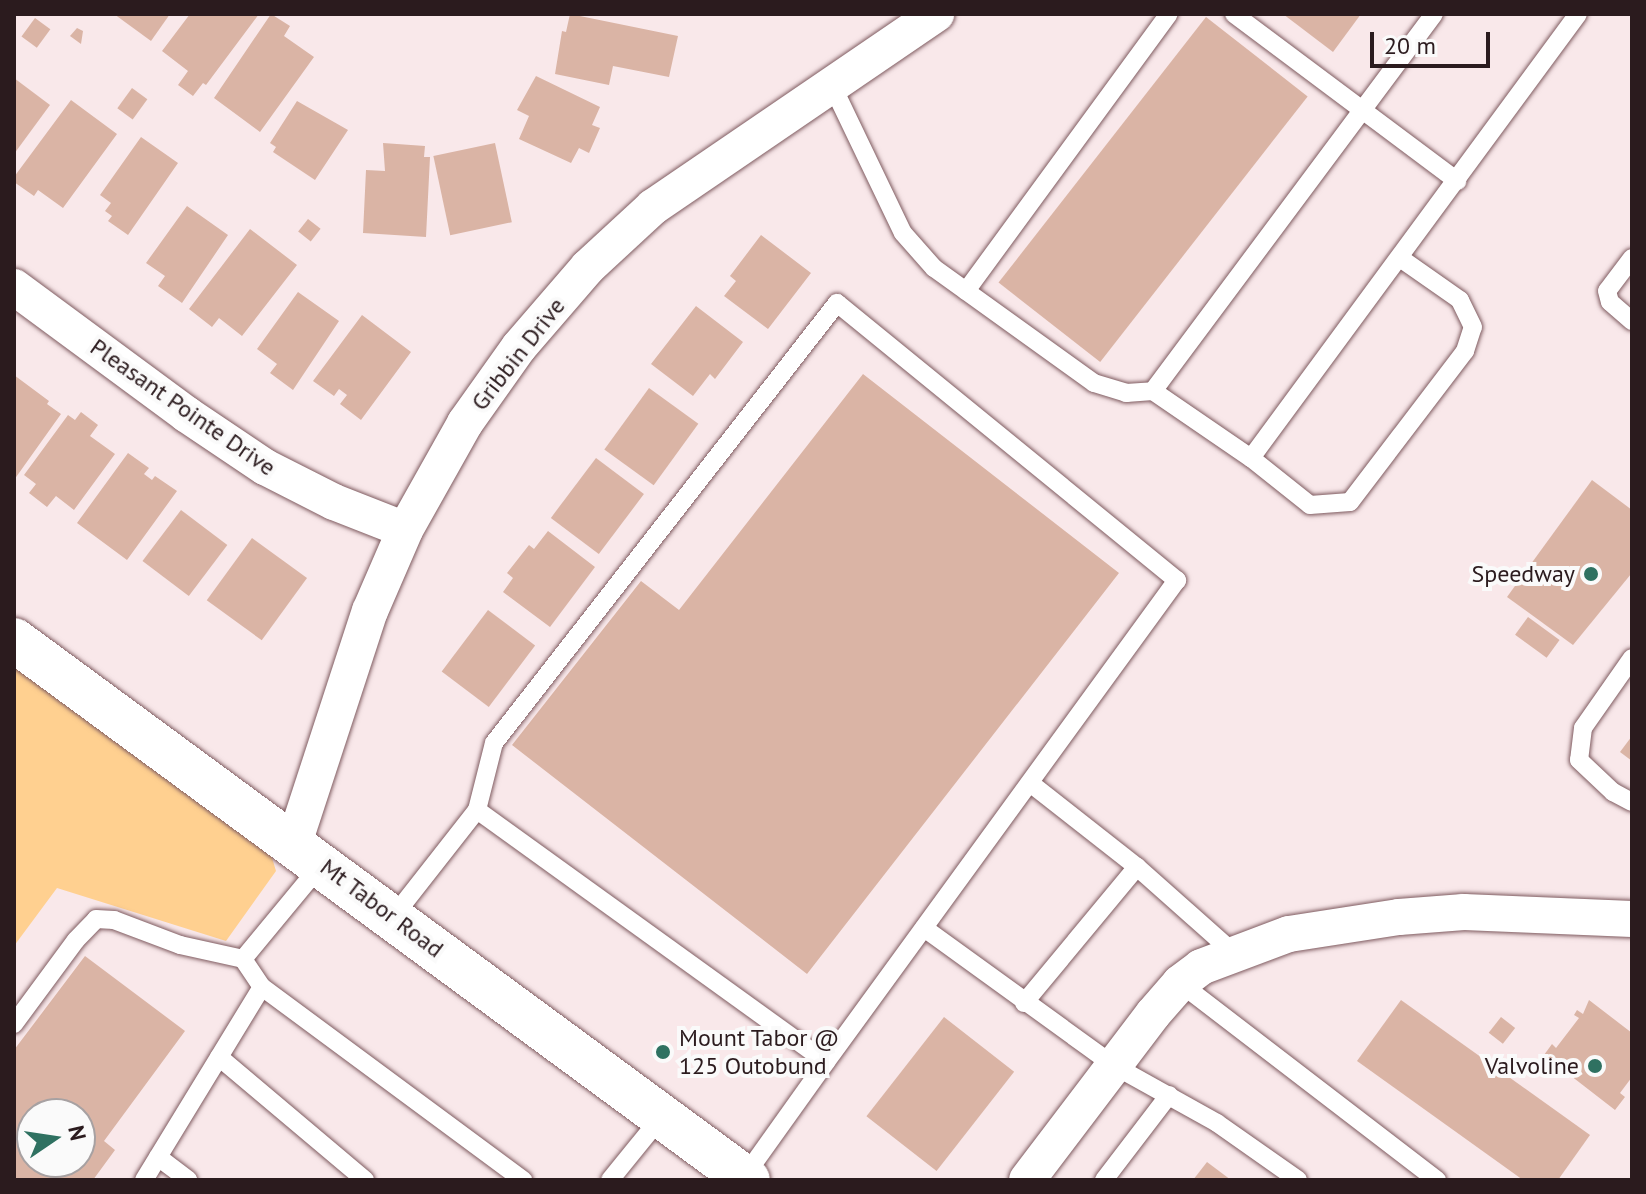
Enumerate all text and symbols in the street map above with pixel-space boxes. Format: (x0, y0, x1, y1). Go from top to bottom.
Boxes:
scale bar (1374, 16, 1494, 66)
text: 20 m (1384, 30, 1436, 61)
street label: Gribbin Drive (465, 292, 571, 416)
street label: Pleasant Pointe Drive (85, 332, 281, 482)
place label: Speedway (1472, 560, 1575, 588)
marker: Speedway (1582, 565, 1600, 583)
street label: Mt Tabor Road (314, 852, 450, 964)
place label: Mount Tabor @ 125 Outobund (679, 1024, 840, 1080)
marker: Mount Tabor @ 125 Outobund (654, 1043, 672, 1061)
place label: Valvoline (1485, 1052, 1579, 1080)
marker: Valvoline (1586, 1057, 1604, 1075)
north arrow (16, 1098, 96, 1178)
text: N (62, 1123, 93, 1143)

